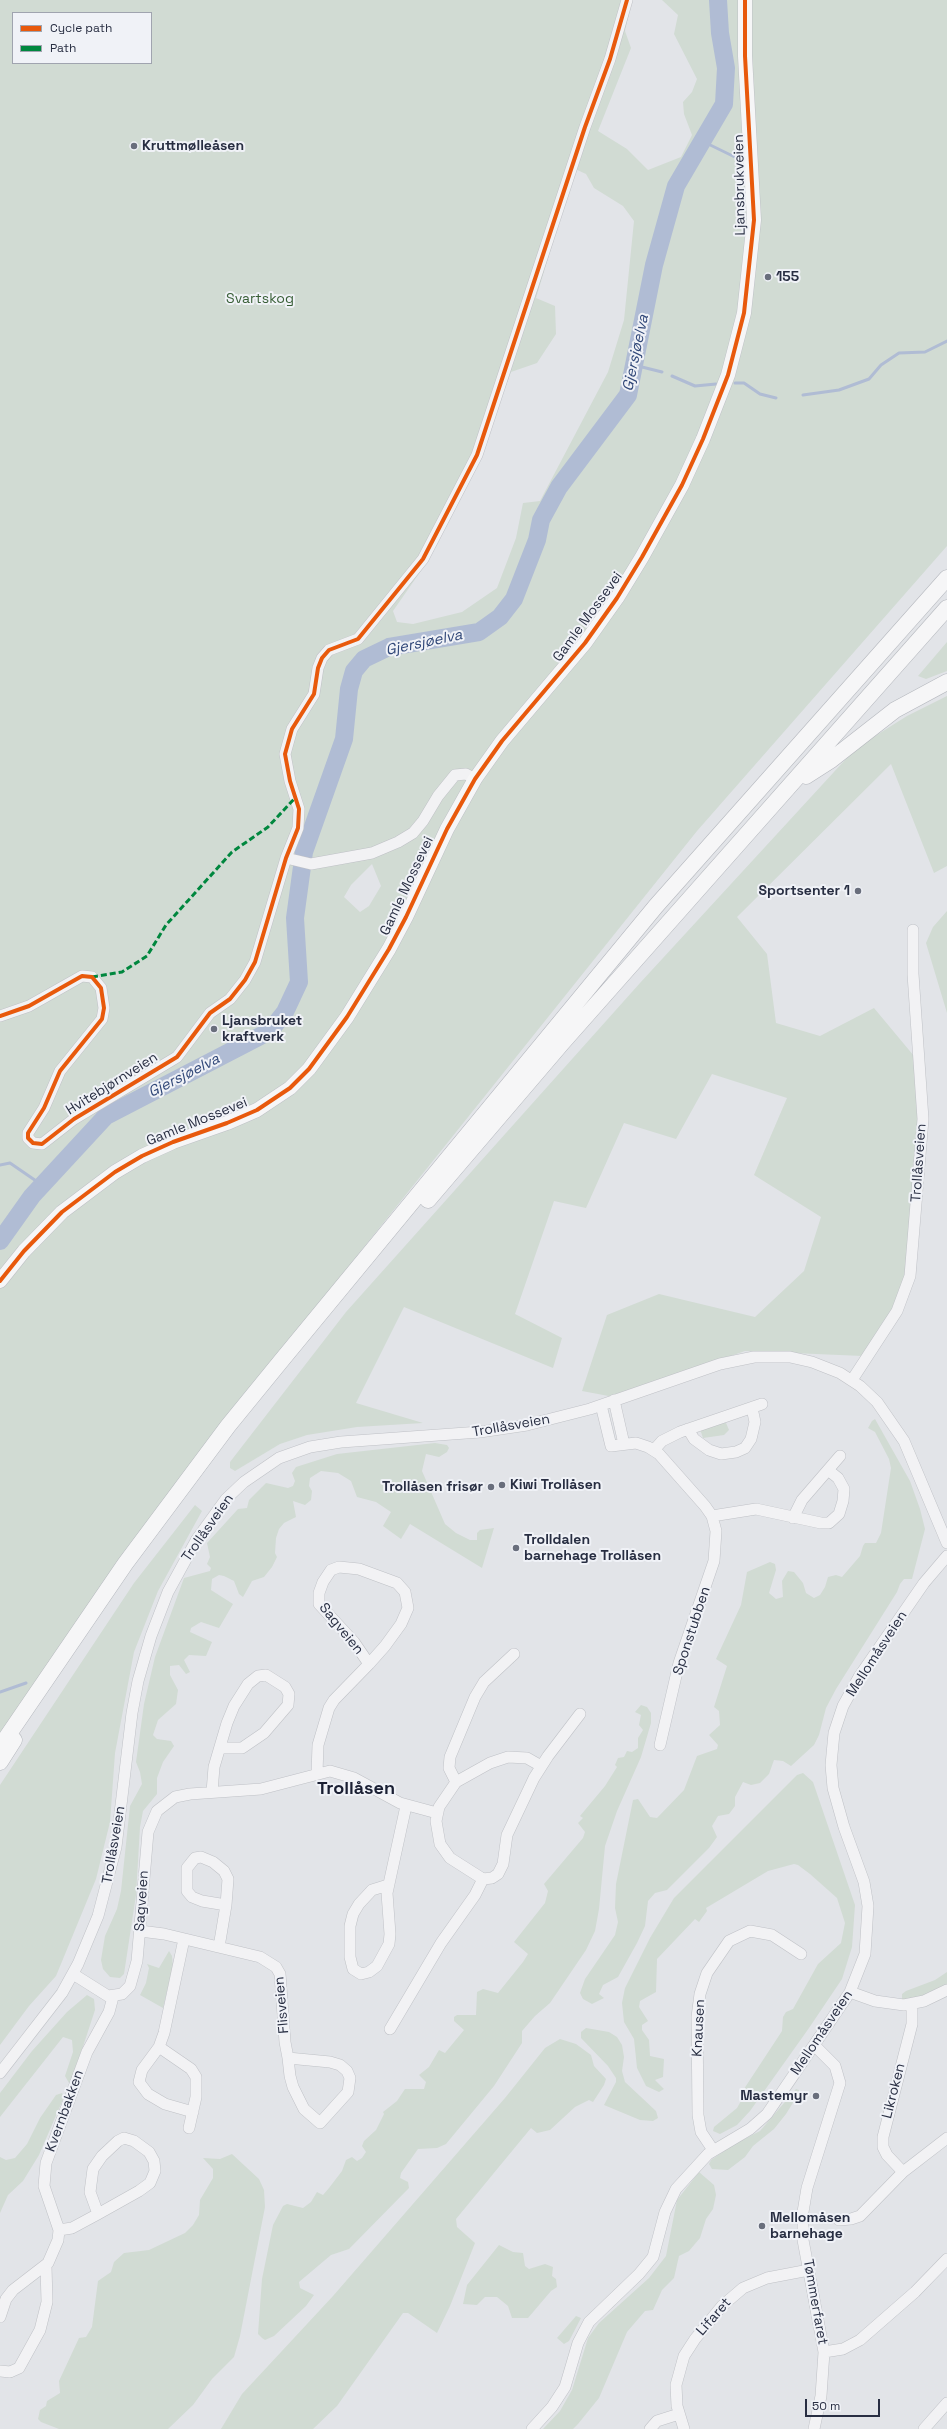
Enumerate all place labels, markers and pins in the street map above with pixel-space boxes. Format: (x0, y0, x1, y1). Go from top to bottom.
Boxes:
place label: Kruttmølleåsen (142, 138, 244, 154)
marker: Kruttmølleåsen (129, 141, 139, 151)
place label: 155 (776, 269, 799, 285)
marker: 155 (763, 272, 773, 282)
place label: Sportsenter 1 (759, 883, 850, 899)
marker: Sportsenter 1 (853, 886, 863, 896)
place label: Ljansbruket kraftverk (222, 1013, 302, 1046)
marker: Ljansbruket kraftverk (209, 1024, 219, 1034)
place label: Kiwi Trollåsen (510, 1477, 601, 1493)
place label: Trollåsen frisør (382, 1479, 483, 1495)
marker: Kiwi Trollåsen (497, 1480, 507, 1490)
marker: Trollåsen frisør (486, 1482, 496, 1492)
place label: Trolldalen barnehage Trollåsen (524, 1532, 661, 1564)
marker: Trolldalen barnehage Trollåsen (511, 1543, 521, 1553)
place label: Mastemyr (740, 2088, 808, 2104)
marker: Mastemyr (811, 2091, 821, 2101)
place label: Mellomåsen barnehage (770, 2210, 850, 2242)
marker: Mellomåsen barnehage (757, 2221, 767, 2231)

